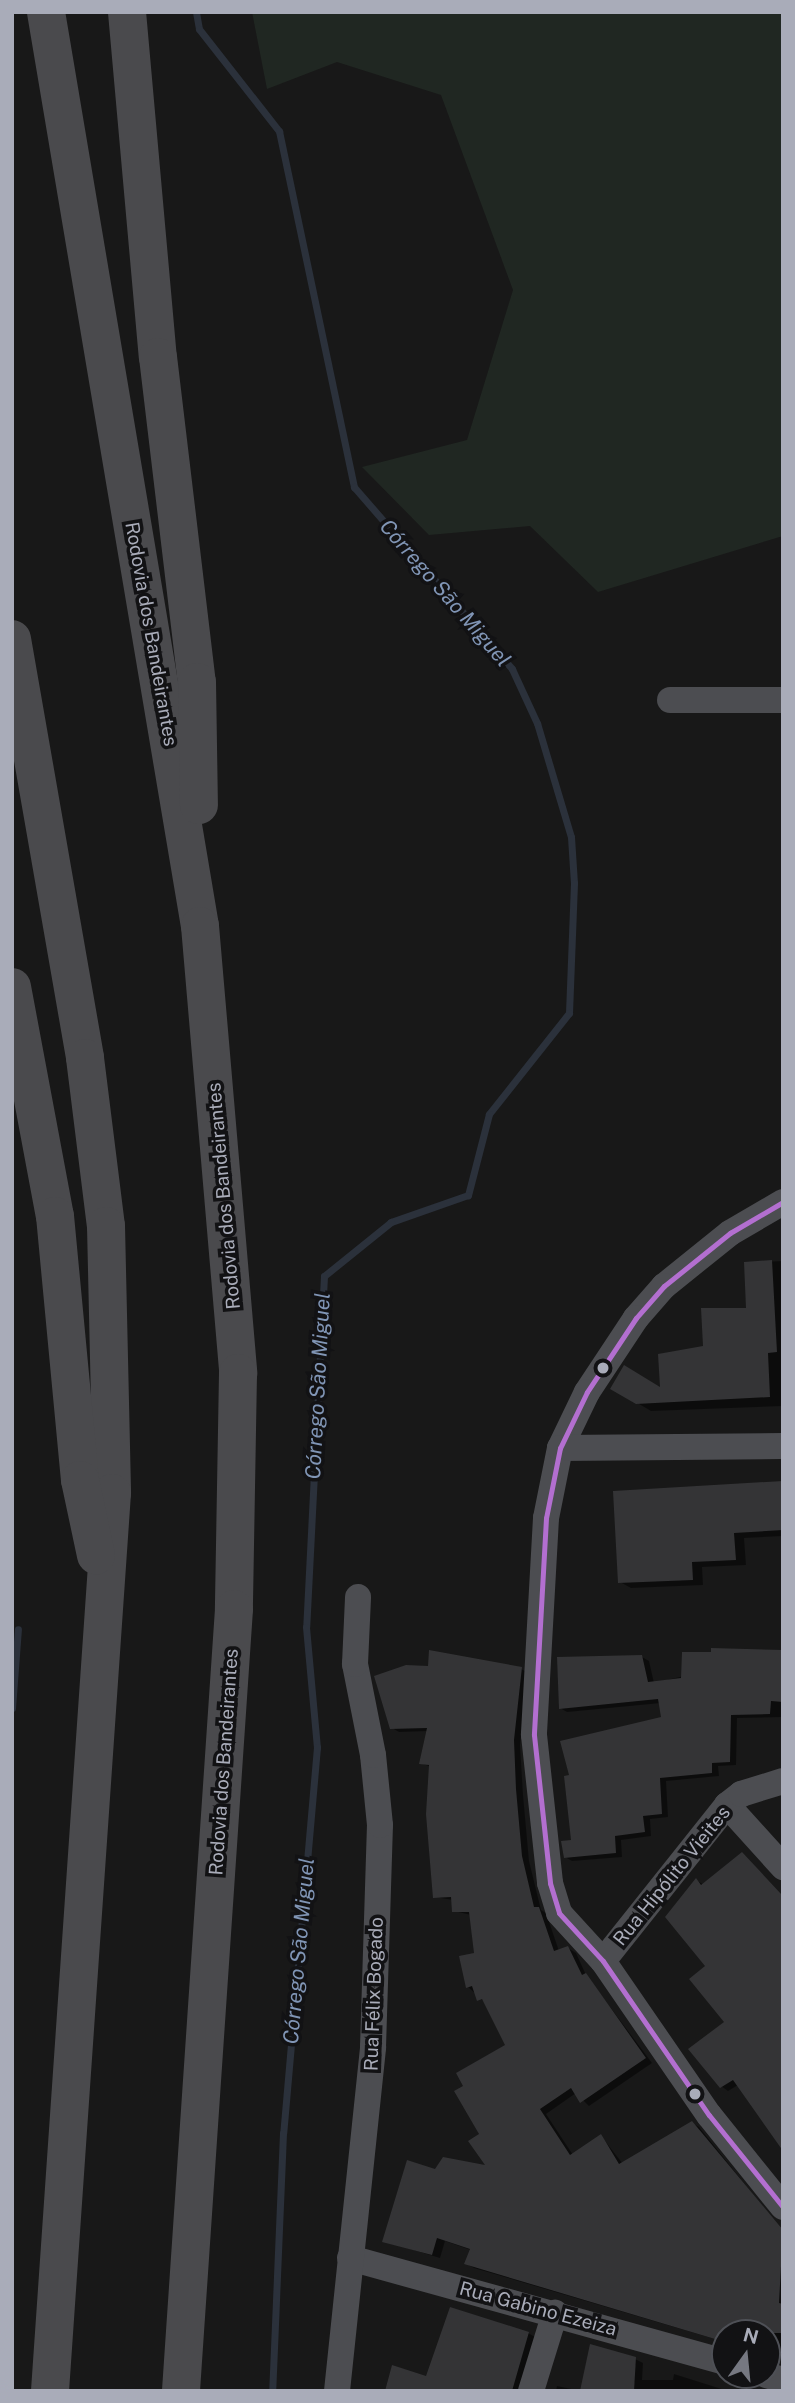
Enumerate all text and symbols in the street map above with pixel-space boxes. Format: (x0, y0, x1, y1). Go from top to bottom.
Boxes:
water label: Córrego São Miguel (374, 514, 516, 672)
street label: Rodovia dos Bandeirantes (120, 520, 182, 748)
street label: Rodovia dos Bandeirantes (203, 1082, 245, 1310)
water label: Córrego São Miguel (301, 1292, 335, 1480)
unlabelled marker (596, 1361, 610, 1375)
street label: Rodovia dos Bandeirantes (205, 1648, 243, 1876)
street label: Rua Hipólito Vieites (609, 1801, 735, 1951)
water label: Córrego São Miguel (278, 1857, 320, 2045)
street label: Rua Félix Bogado (360, 1917, 388, 2071)
unlabelled marker (688, 2087, 702, 2101)
street label: Rua Gabino Ezeiza (457, 2277, 619, 2341)
north arrow (711, 2319, 781, 2389)
text: N (741, 2323, 761, 2348)

